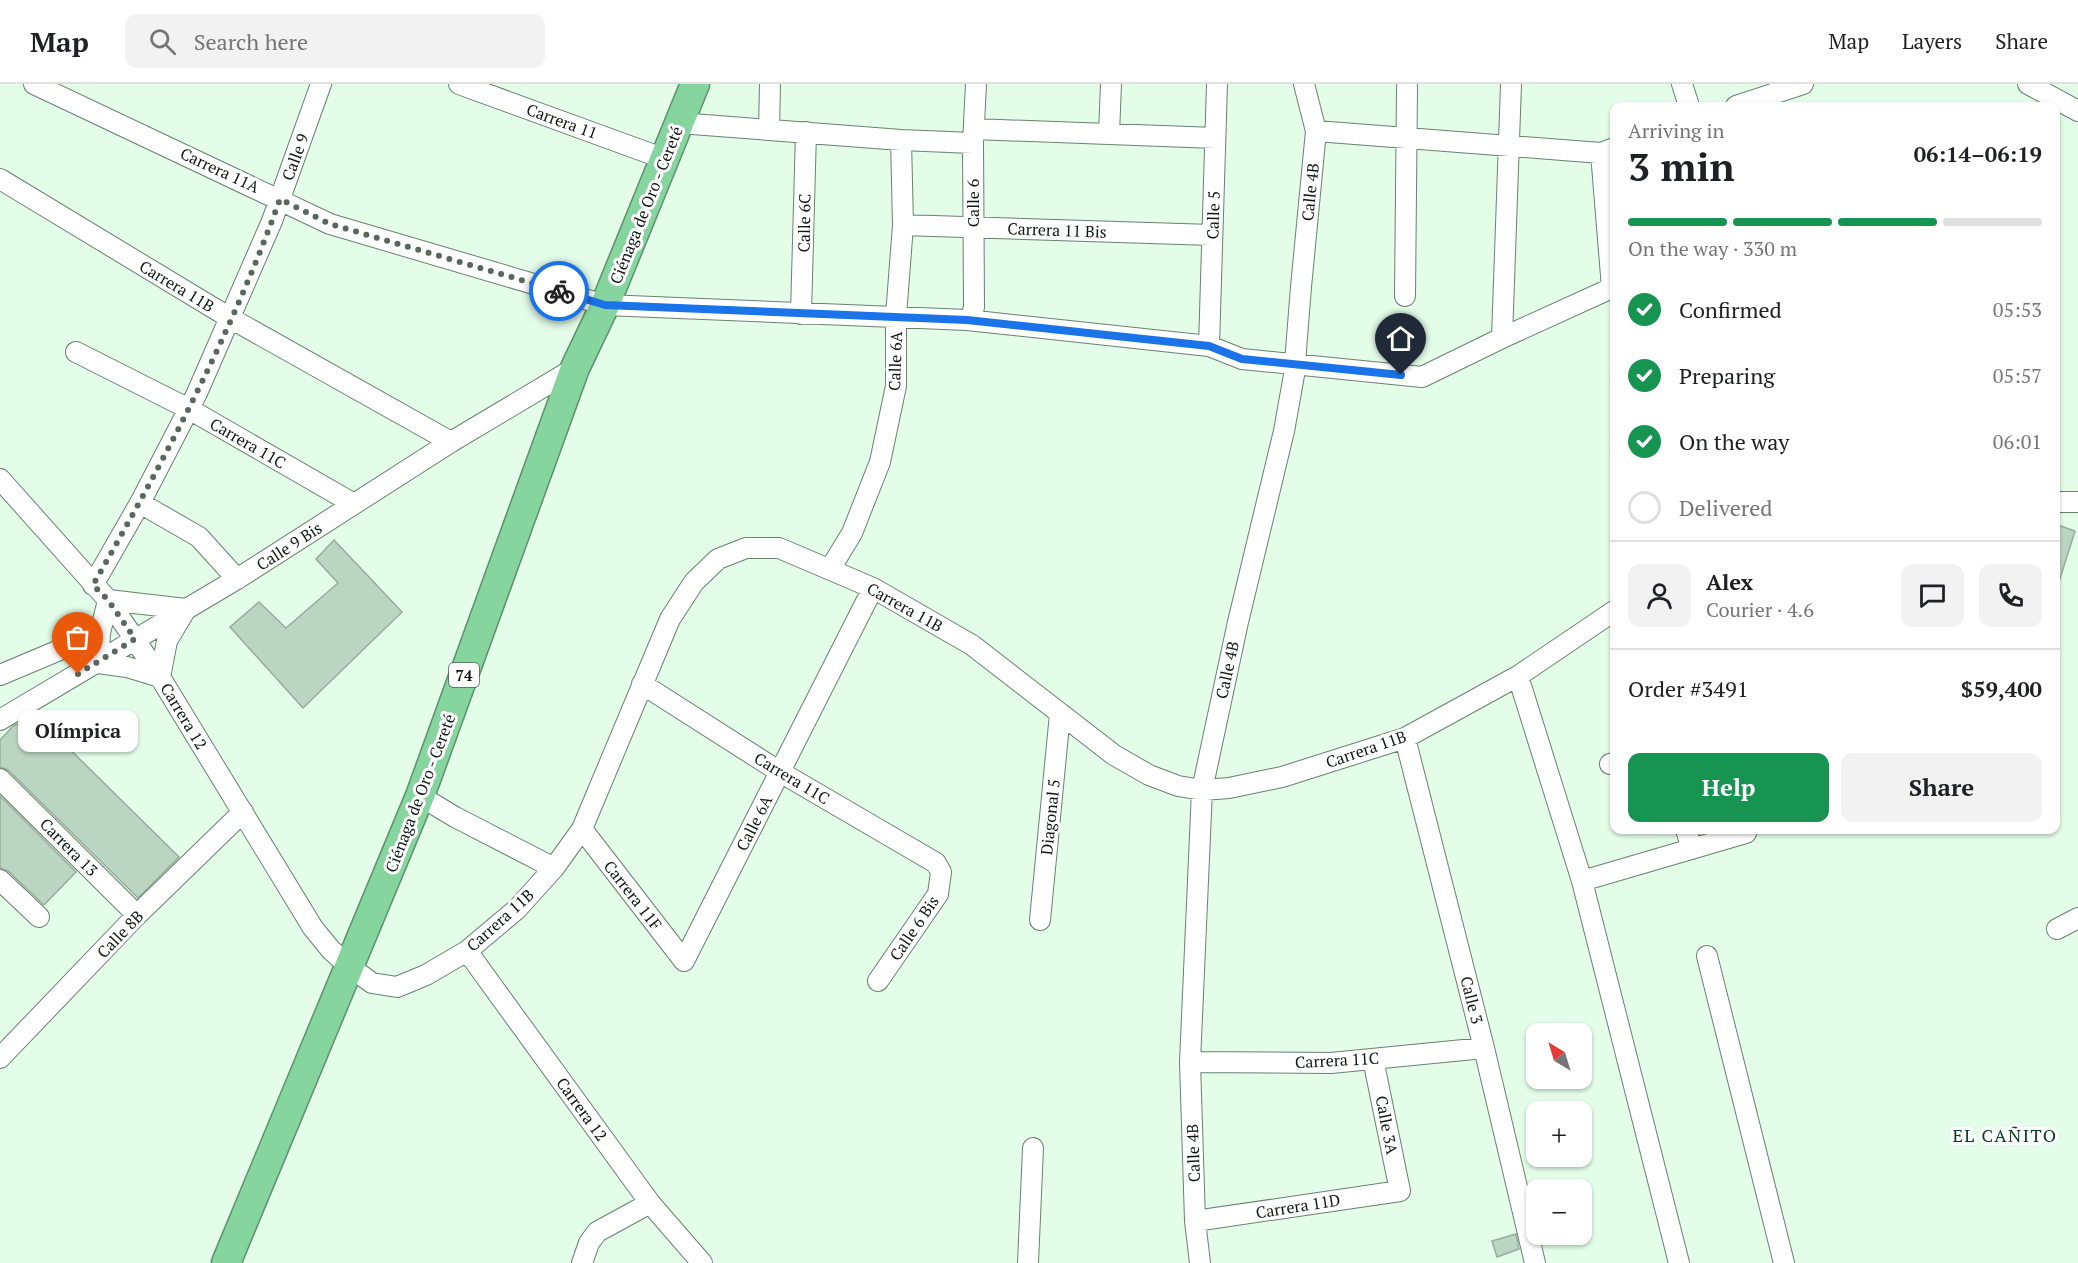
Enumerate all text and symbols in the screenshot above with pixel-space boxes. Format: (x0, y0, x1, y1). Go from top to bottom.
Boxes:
search box (125, 14, 545, 68)
text: Map (30, 23, 89, 60)
icon: search (146, 25, 179, 58)
text: Search here (194, 27, 308, 56)
text: Map (1828, 27, 1869, 55)
text: Layers (1902, 27, 1962, 55)
text: Share (1995, 27, 2048, 55)
street label: Carrera 11 (524, 98, 600, 144)
text: Arriving in (1628, 117, 1724, 144)
street label: Ciénaga de Oro - Cereté (604, 123, 688, 287)
street label: Calle 9 (276, 130, 314, 184)
text: 06:14–06:19 (1914, 139, 2042, 168)
text: 3 min (1628, 140, 1735, 192)
street label: Carrera 11A (177, 142, 263, 198)
street label: Calle 4B (1296, 162, 1324, 222)
street label: Calle 6 (962, 178, 984, 227)
street label: Calle 5 (1201, 190, 1225, 240)
street label: Calle 6C (792, 193, 816, 253)
street label: Carrera 11 Bis (1007, 217, 1107, 243)
text: On the way · 330 m (1628, 235, 1797, 262)
street label: Carrera 11B (135, 255, 219, 317)
courier (529, 261, 589, 321)
icon: bike (543, 275, 576, 308)
icon: check (1628, 293, 1661, 326)
text: Confirmed (1679, 295, 1782, 324)
text: 05:53 (1993, 296, 2042, 323)
pin (1375, 313, 1426, 375)
icon: home (1384, 322, 1417, 355)
street label: Calle 6A (883, 331, 907, 391)
icon: check (1628, 359, 1661, 392)
text: Preparing (1679, 361, 1775, 390)
text: 05:57 (1993, 362, 2042, 389)
street label: Carrera 11C (206, 412, 290, 474)
icon: check (1628, 425, 1661, 458)
text: On the way (1679, 427, 1789, 456)
text: 06:01 (1993, 428, 2042, 455)
text: Delivered (1679, 493, 1772, 522)
street label: Calle 9 Bis (252, 517, 326, 575)
button: person (1628, 564, 1691, 627)
button: chat (1901, 564, 1964, 627)
button: phone (1979, 564, 2042, 627)
text: Alex (1706, 567, 1753, 596)
street label: Carrera 11B (863, 577, 947, 637)
text: Courier · 4.6 (1706, 596, 1814, 623)
pin (52, 612, 103, 674)
icon: bag (61, 621, 94, 654)
street label: Calle 4B (1210, 639, 1244, 701)
road number: 74 (449, 663, 479, 687)
text: Order #3491 (1628, 674, 1748, 703)
text: $59,400 (1961, 674, 2042, 703)
street label: Carrera 12 (156, 679, 212, 753)
callout: Olímpica (18, 710, 138, 752)
street label: Ciénaga de Oro - Cereté (380, 711, 460, 875)
text: Olímpica (35, 717, 121, 744)
street label: Carrera 11B (1323, 725, 1409, 773)
street label: Carrera 11C (750, 747, 834, 809)
button: Help (1628, 753, 1829, 822)
button: Share (1841, 753, 2042, 822)
street label: Diagonal 5 (1035, 778, 1065, 856)
street label: Calle 6A (731, 791, 777, 854)
street label: Carrera 13 (35, 813, 103, 881)
street label: Carrera 11F (599, 856, 667, 934)
street label: Carrera 11B (462, 884, 538, 956)
street label: Calle 6 Bis (884, 891, 944, 965)
street label: Calle 8B (92, 905, 148, 963)
street label: Calle 3 (1455, 974, 1489, 1026)
north arrow (1526, 1023, 1592, 1089)
map controls (1526, 1023, 1592, 1245)
street label: Carrera 11C (1294, 1047, 1380, 1073)
street label: Carrera 12 (551, 1073, 613, 1145)
street label: Calle 3A (1371, 1094, 1403, 1156)
button: + (1526, 1101, 1592, 1167)
street label: Calle 4B (1181, 1123, 1205, 1183)
district label: EL CAÑITO (1952, 1123, 2058, 1147)
button: − (1526, 1179, 1592, 1245)
street label: Carrera 11D (1254, 1188, 1342, 1224)

